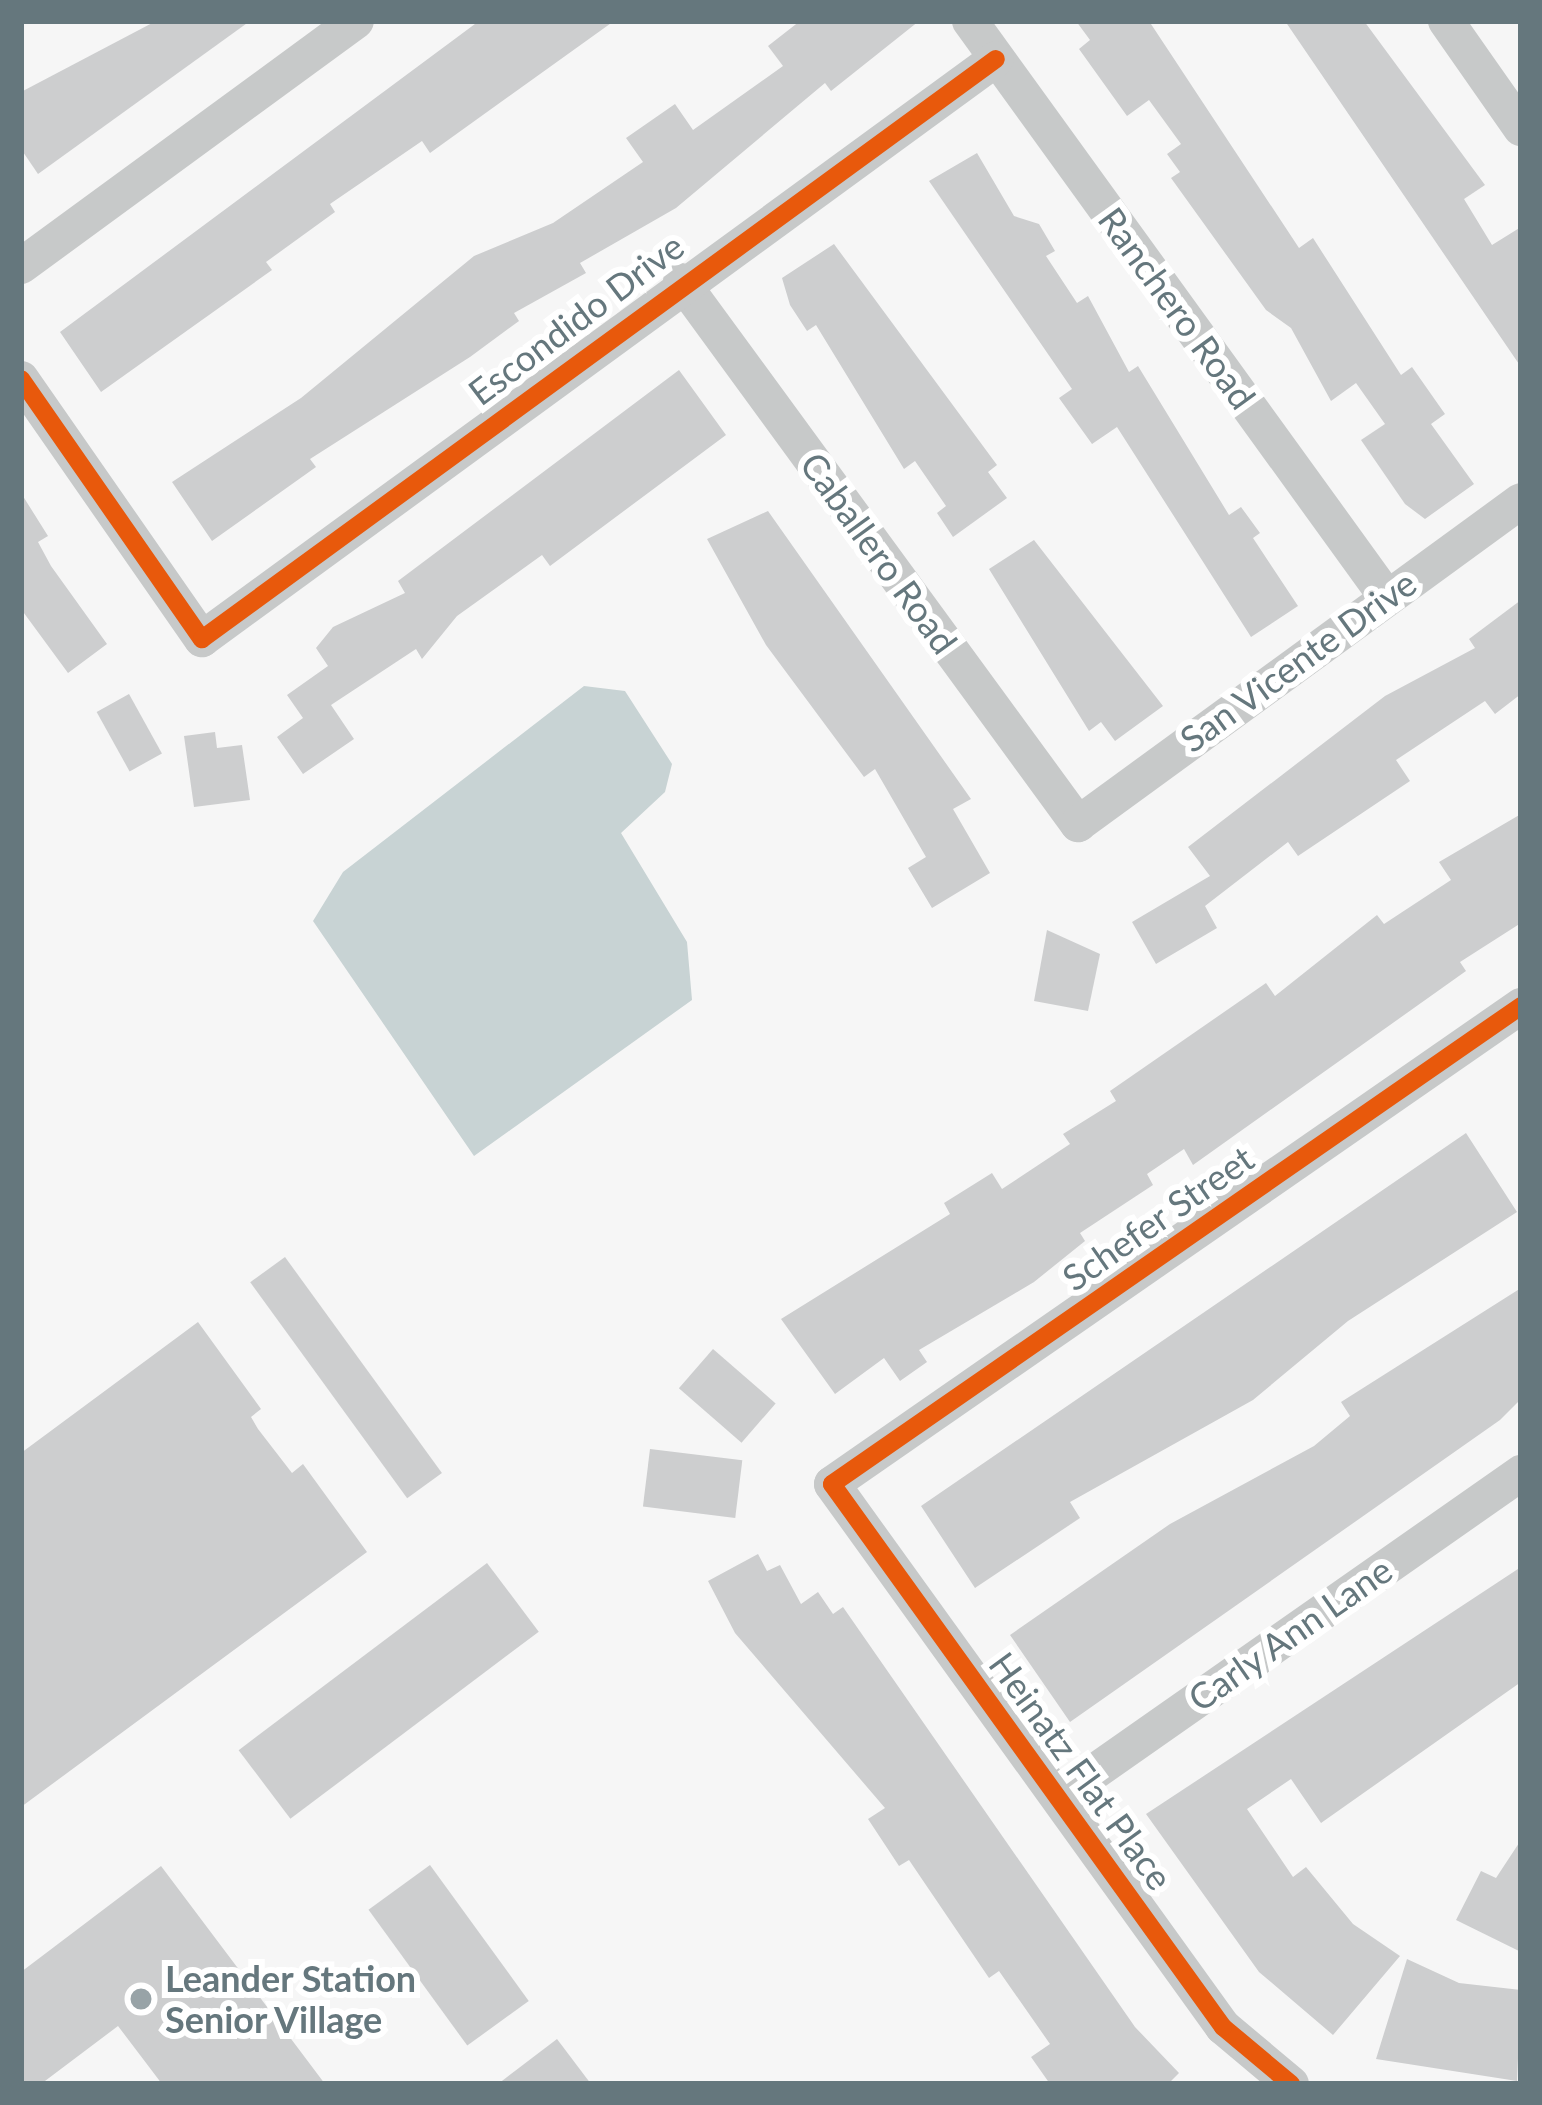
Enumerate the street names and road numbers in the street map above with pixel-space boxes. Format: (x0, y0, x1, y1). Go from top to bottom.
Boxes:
street label: Ranchero Road (1089, 199, 1265, 417)
street label: Escondido Drive (460, 224, 692, 414)
street label: Caballero Road (792, 444, 966, 662)
street label: San Vicente Drive (1171, 561, 1425, 761)
street label: Schefer Street (1054, 1136, 1262, 1300)
street label: Carly Ann Lane (1179, 1547, 1401, 1721)
street label: Heinatz Flat Place (980, 1644, 1182, 1898)

